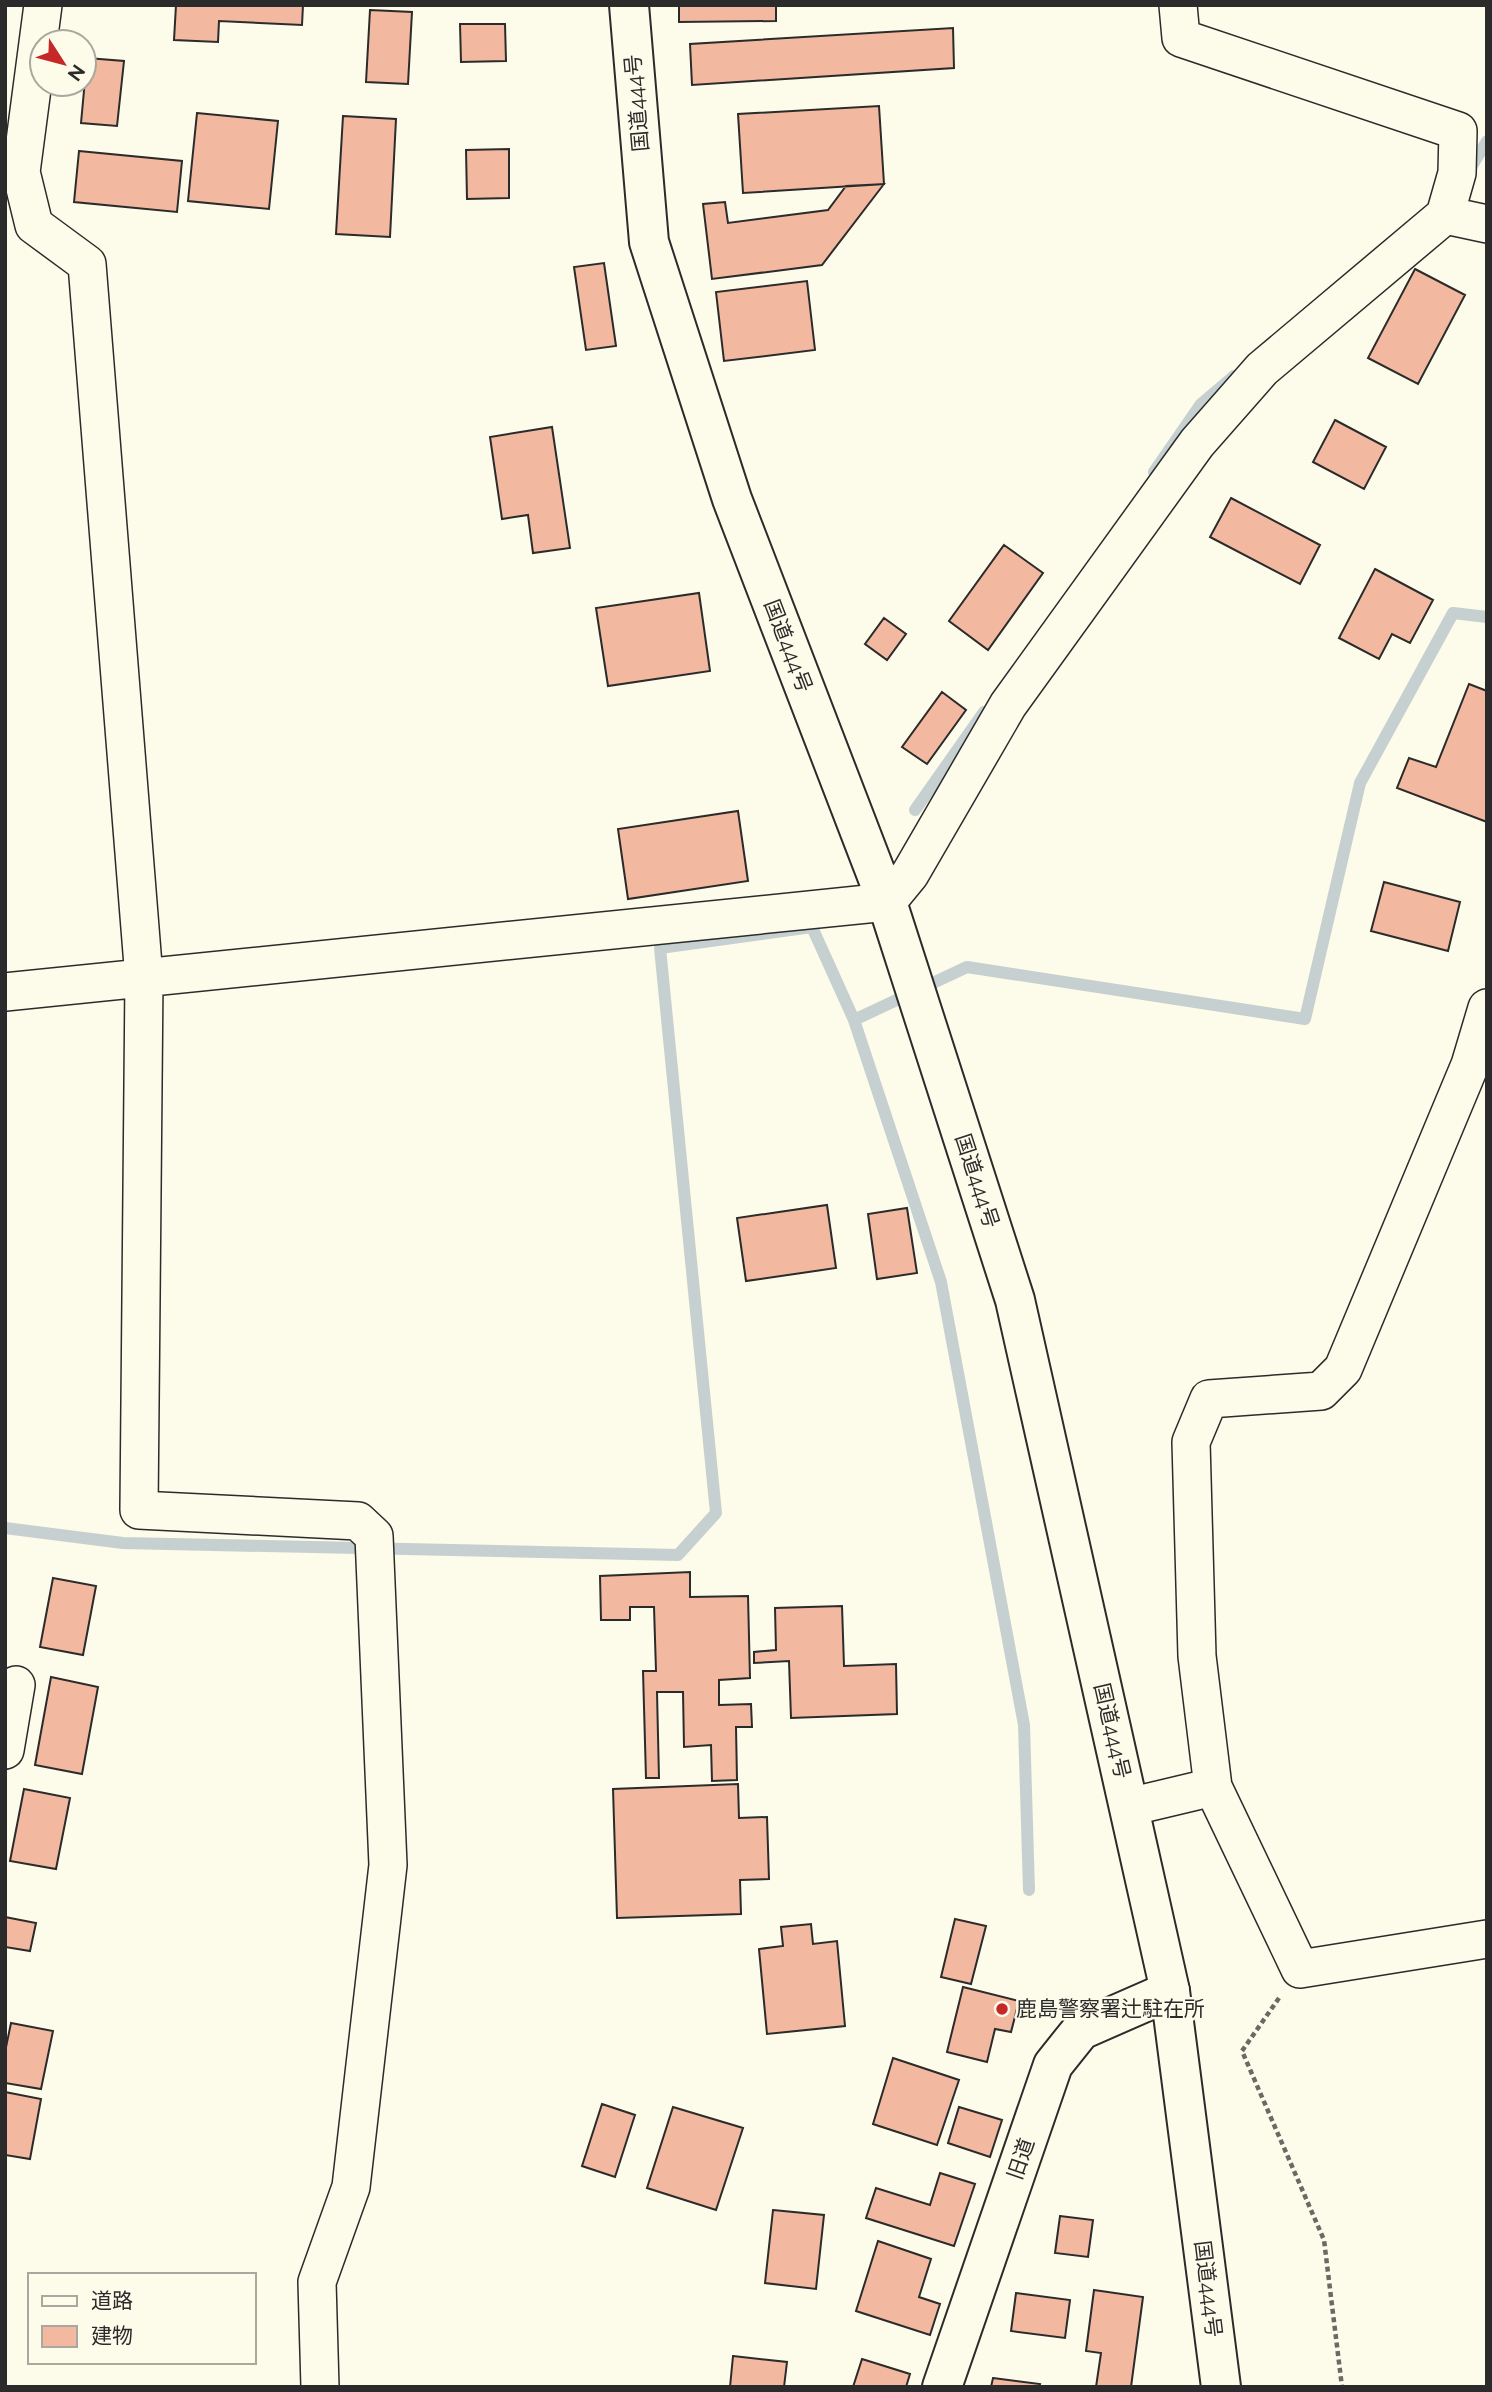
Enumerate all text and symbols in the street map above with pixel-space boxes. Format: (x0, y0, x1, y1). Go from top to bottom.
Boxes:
north arrow (28, 28, 98, 98)
street label: 国道444号 (620, 53, 653, 153)
text: N (64, 61, 90, 85)
street label: 国道444号 (759, 596, 818, 696)
street label: 国道444号 (951, 1131, 1004, 1231)
street label: 国道444号 (1089, 1681, 1136, 1781)
place label: 鹿島警察署辻駐在所 (1016, 1996, 1205, 2021)
marker: 鹿島警察署辻駐在所 (994, 2001, 1010, 2017)
street label: 旧道 (1002, 2135, 1039, 2183)
street label: 国道444号 (1190, 2239, 1227, 2339)
legend (28, 2273, 256, 2364)
text: 道路 (91, 2288, 133, 2313)
text: 建物 (91, 2323, 133, 2348)

